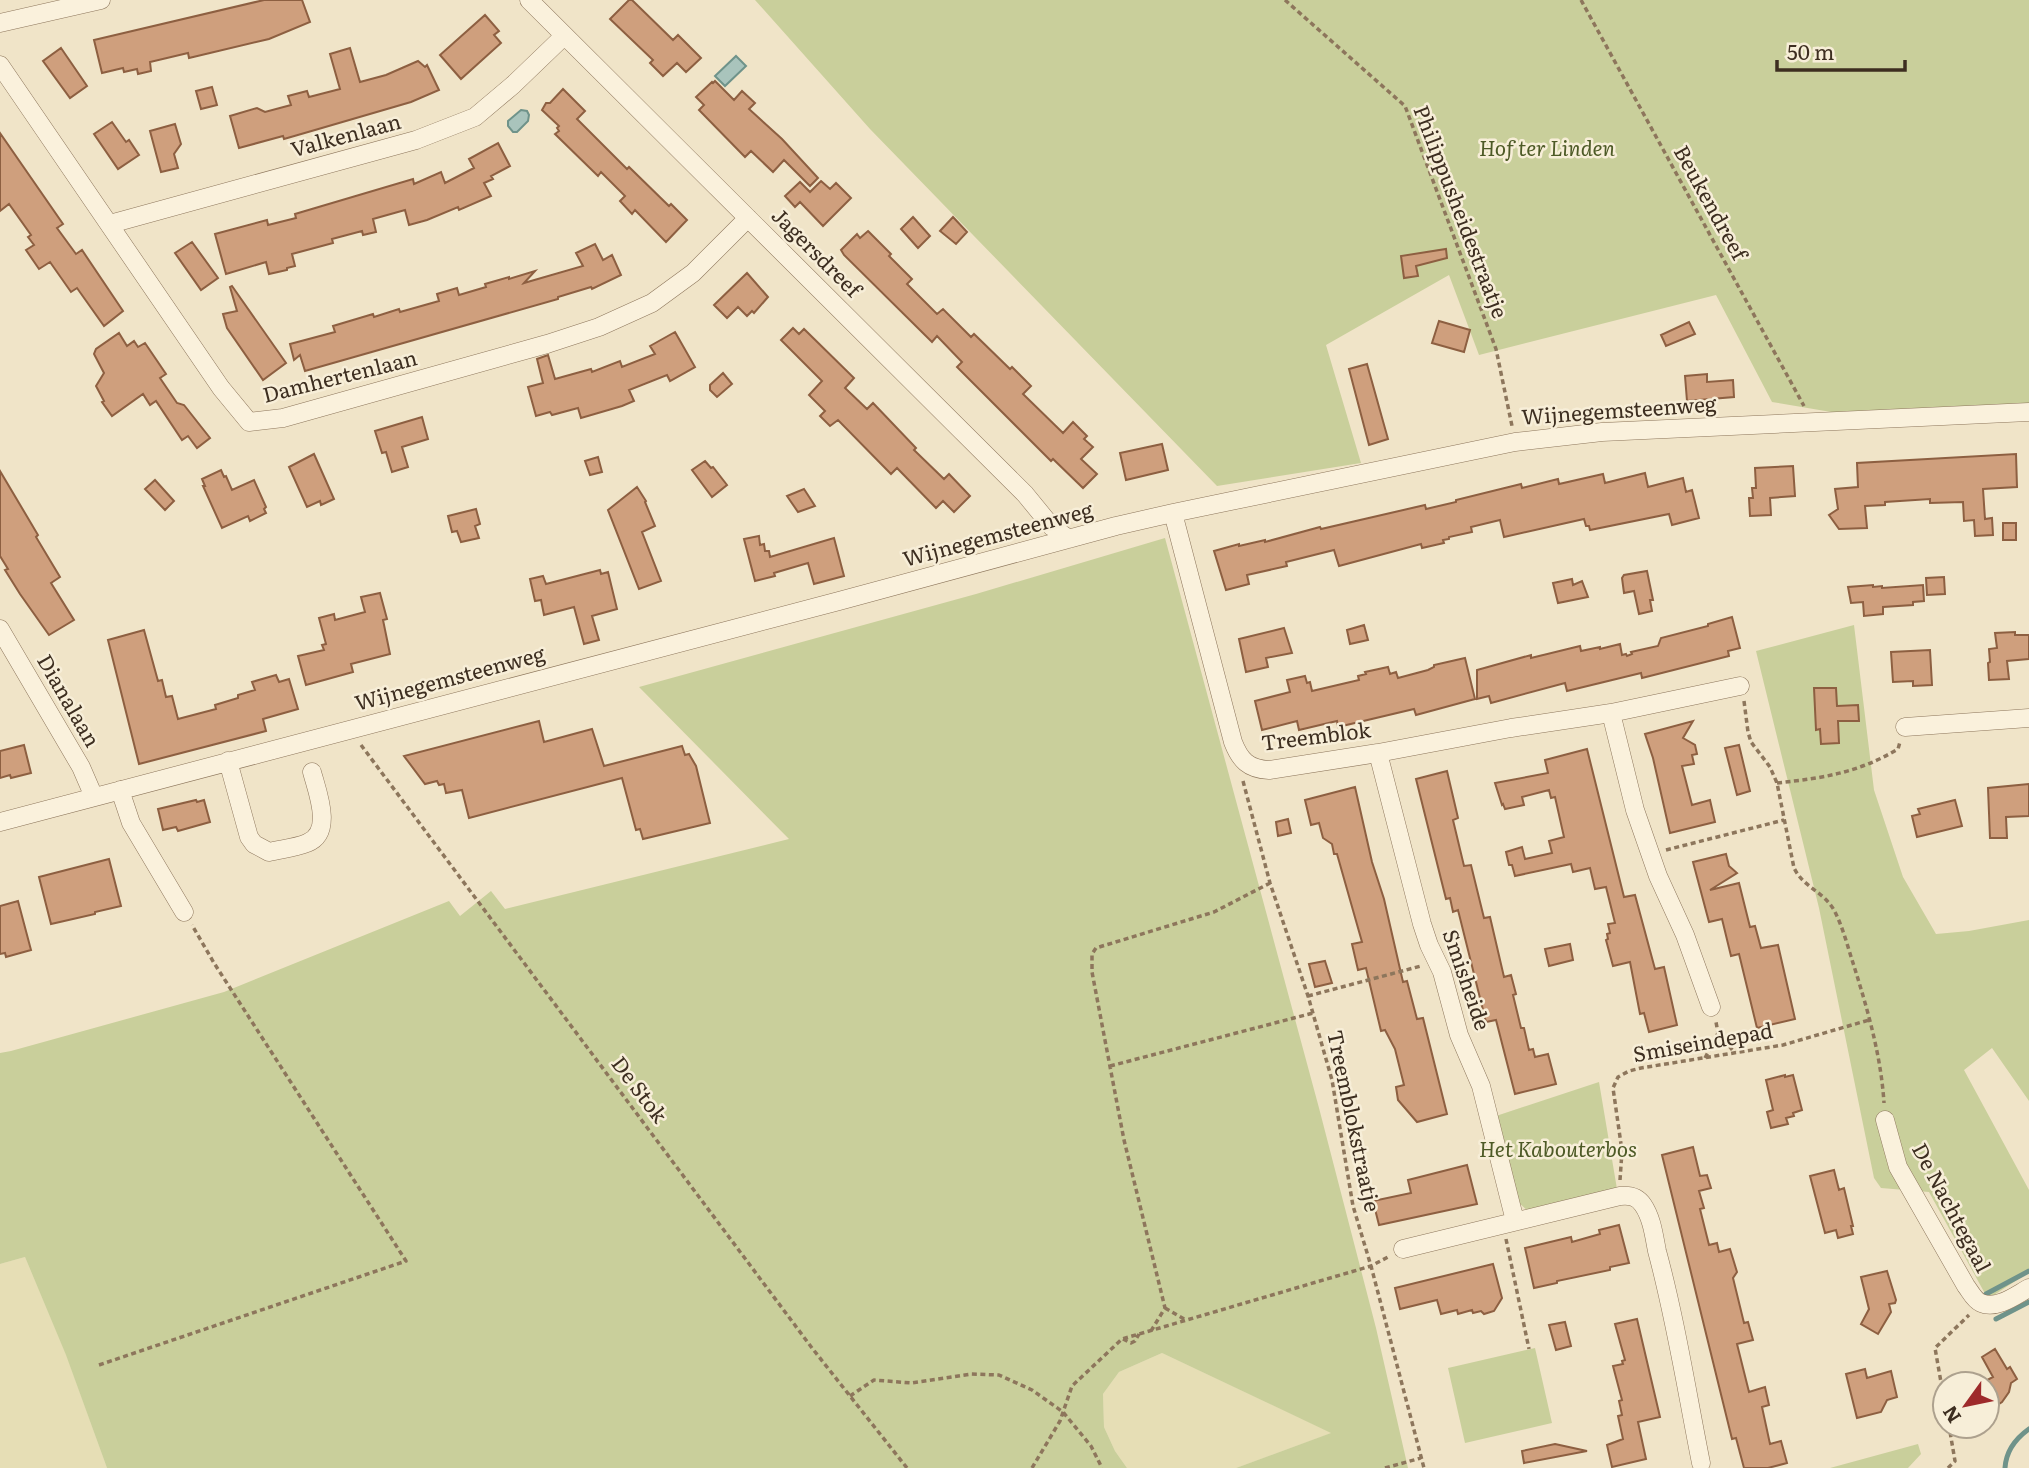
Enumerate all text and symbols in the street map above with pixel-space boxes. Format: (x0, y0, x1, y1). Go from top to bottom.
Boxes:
scale bar (1777, 28, 1905, 72)
text: 50 m (1787, 35, 1834, 66)
street label: Philippusheidestraatje (1407, 100, 1517, 322)
street label: Valkenlaan (287, 104, 404, 163)
park label: Hof ter Linden (1479, 131, 1616, 162)
street label: Beukendreef (1668, 139, 1758, 267)
street label: Jagersdreef (766, 199, 871, 305)
street label: Damhertenlaan (259, 340, 420, 409)
street label: Wijnegemsteenweg (1520, 386, 1718, 431)
street label: Wijnegemsteenweg (899, 492, 1096, 573)
street label: Wijnegemsteenweg (351, 636, 548, 717)
street label: Dianalaan (31, 648, 109, 752)
street label: Treemblok (1259, 712, 1372, 757)
street label: Smisheide (1437, 925, 1500, 1034)
street label: Smiseindepad (1630, 1013, 1775, 1068)
street label: Treemblokstraatje (1321, 1027, 1390, 1214)
street label: De Stok (606, 1049, 677, 1129)
park label: Het Kabouterbos (1479, 1132, 1637, 1163)
street label: De Nachtegaal (1906, 1136, 2000, 1277)
north arrow (1931, 1370, 2001, 1440)
text: N (1935, 1400, 1967, 1429)

